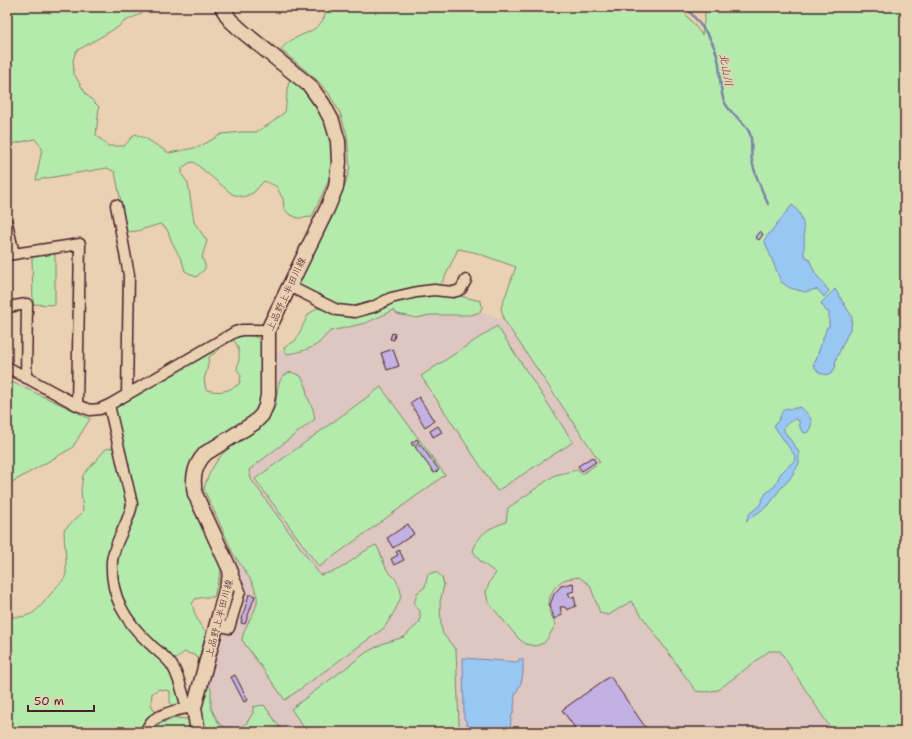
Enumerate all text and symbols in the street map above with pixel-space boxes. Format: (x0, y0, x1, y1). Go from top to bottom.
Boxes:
water label: 北山川 (716, 52, 736, 88)
street label: 上品野上半田川線 (263, 255, 309, 333)
street label: 上品野上半田川線 (202, 578, 236, 658)
scale bar (28, 687, 94, 713)
text: 50 m (34, 693, 64, 709)

